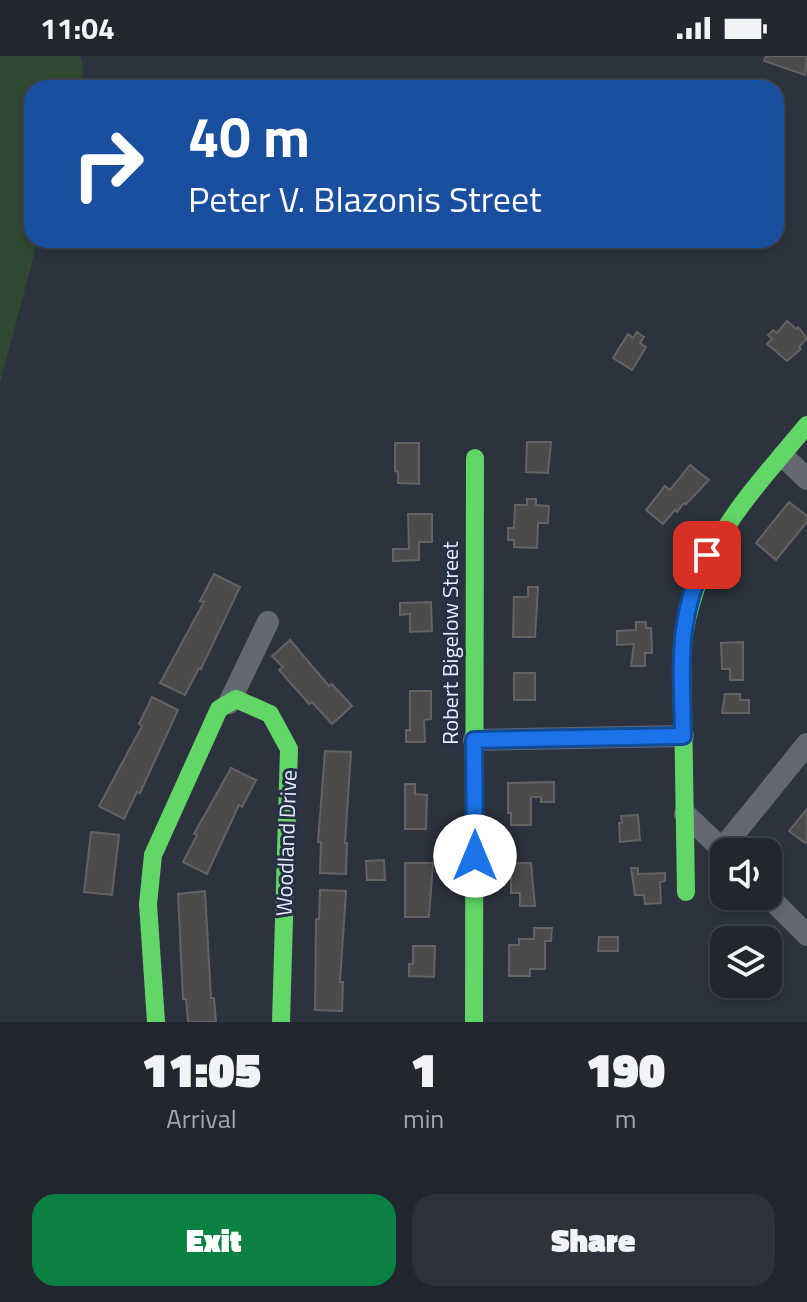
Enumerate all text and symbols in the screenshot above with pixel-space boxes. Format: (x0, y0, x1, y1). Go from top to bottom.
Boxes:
text: 11:04 (40, 5, 115, 51)
text: 40 m (188, 94, 310, 179)
icon: right (56, 112, 160, 216)
text: Peter V. Blazonis Street (188, 171, 542, 226)
pin (673, 521, 741, 589)
icon: arrive (685, 533, 729, 577)
street label: Robert Bigelow Street (433, 541, 467, 745)
street label: Woodland Drive (266, 769, 306, 917)
position arrow (433, 814, 517, 898)
map controls (710, 838, 782, 998)
button: sound (710, 838, 782, 910)
button: layers (710, 926, 782, 998)
text: 11:05 (142, 1033, 261, 1106)
text: 1 (410, 1033, 437, 1106)
text: 190 (586, 1033, 665, 1106)
text: Arrival (166, 1099, 237, 1138)
text: min (403, 1099, 444, 1138)
text: m (615, 1099, 637, 1138)
button: Exit (32, 1194, 396, 1286)
button: Share (412, 1194, 775, 1286)

